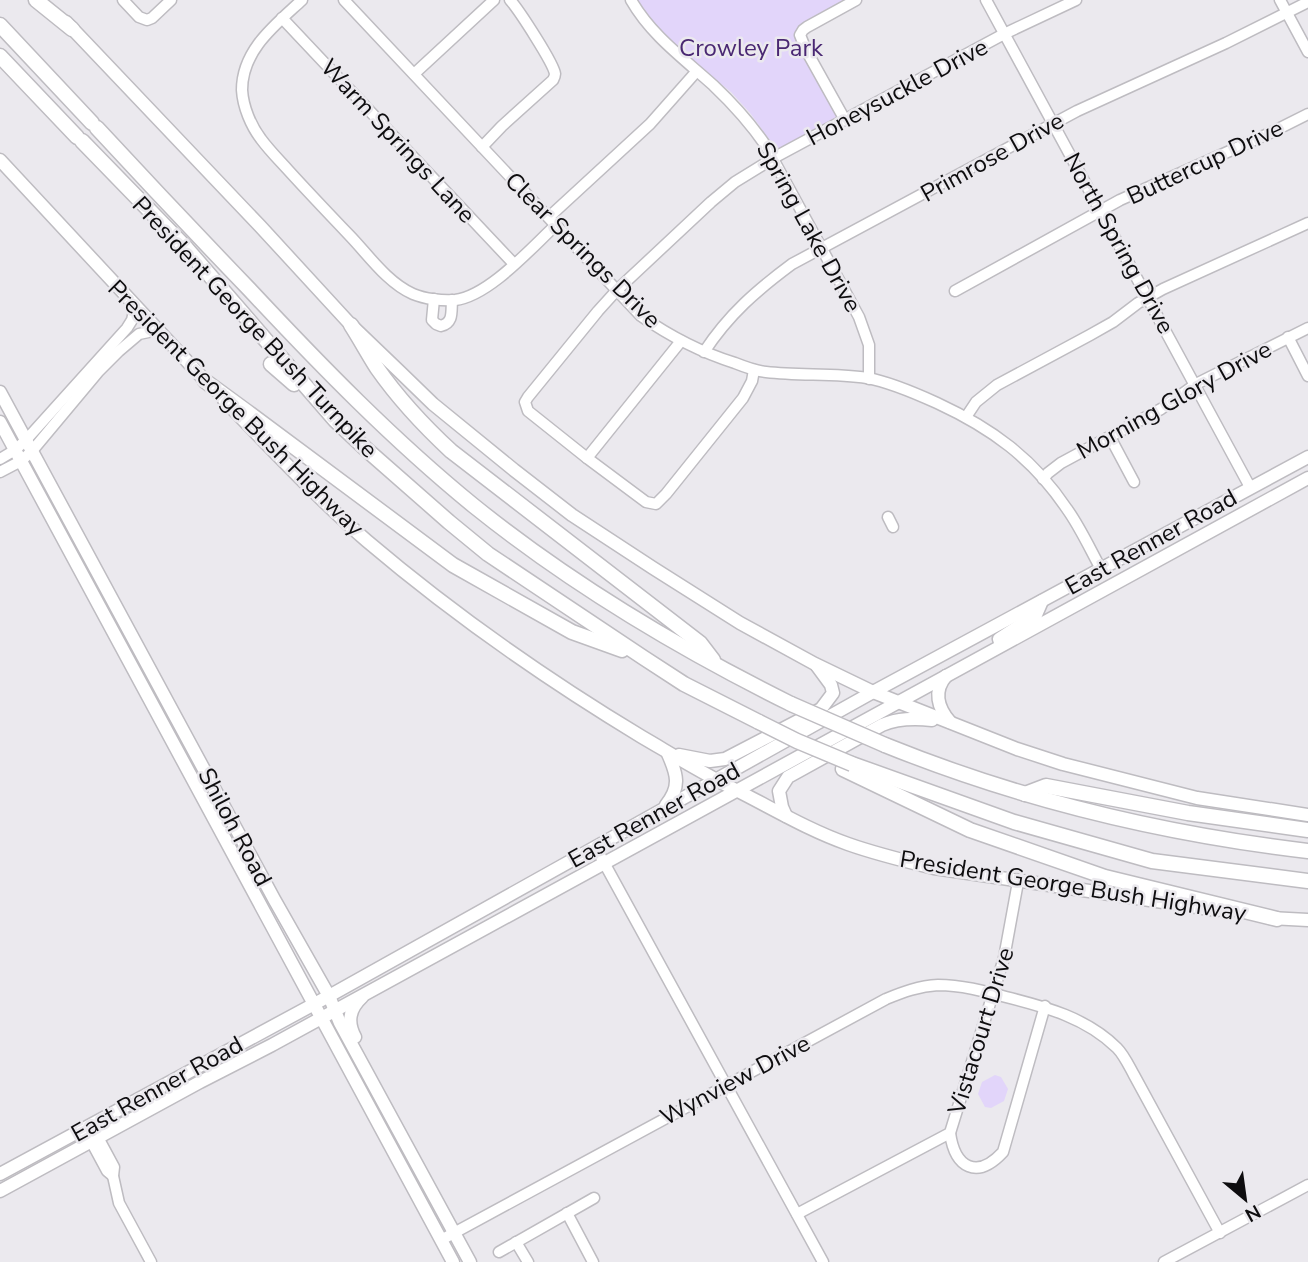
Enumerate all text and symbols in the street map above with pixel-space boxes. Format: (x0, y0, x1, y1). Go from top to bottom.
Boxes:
street label: Honeysuckle Drive (801, 31, 993, 153)
park label: Crowley Park (679, 32, 824, 64)
street label: Warm Springs Lane (313, 52, 483, 230)
street label: Primrose Drive (915, 105, 1069, 209)
street label: Buttercup Drive (1122, 112, 1288, 212)
street label: Spring Lake Drive (749, 136, 869, 318)
street label: North Spring Drive (1056, 147, 1182, 339)
street label: Clear Springs Drive (498, 165, 668, 335)
street label: President George Bush Turnpike (125, 189, 385, 465)
street label: President George Bush Highway (101, 273, 372, 544)
street label: Morning Glory Drive (1071, 333, 1277, 467)
street label: East Renner Road (1059, 482, 1243, 602)
street label: East Renner Road (562, 755, 746, 875)
street label: Shiloh Road (190, 762, 280, 892)
street label: President George Bush Highway (897, 843, 1249, 929)
street label: Vistacourt Drive (940, 944, 1022, 1119)
street label: Wynview Drive (654, 1027, 816, 1133)
street label: East Renner Road (65, 1029, 249, 1149)
north arrow (1210, 1164, 1280, 1234)
text: N (1240, 1198, 1265, 1228)

